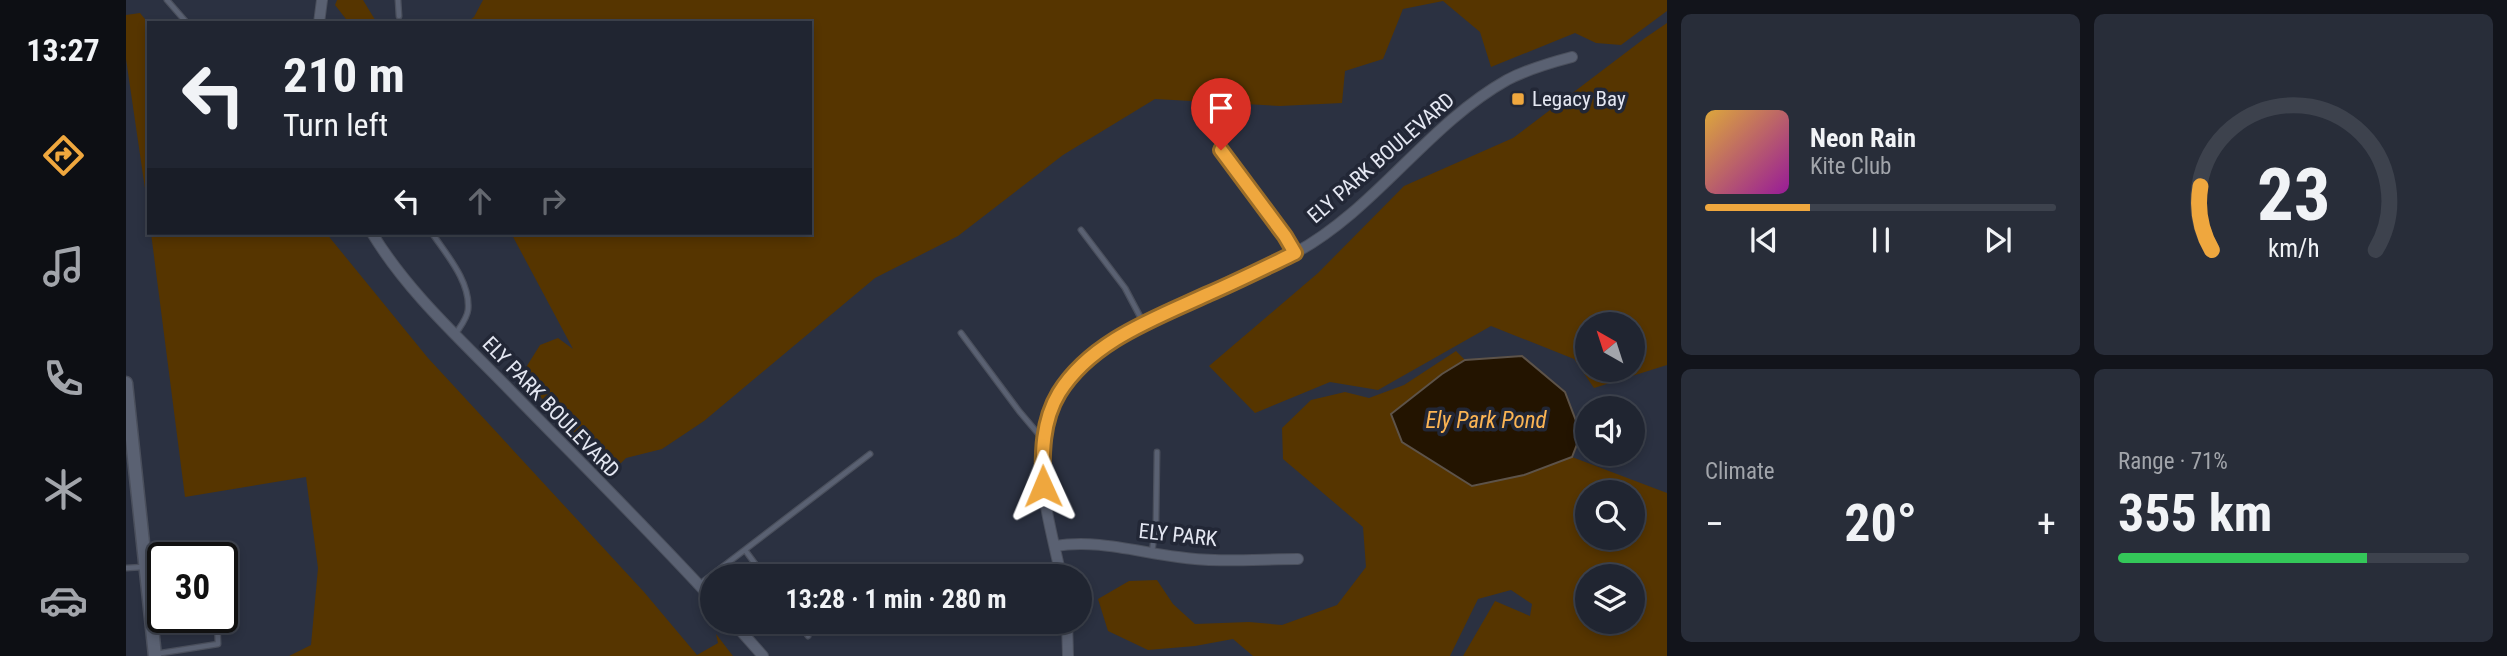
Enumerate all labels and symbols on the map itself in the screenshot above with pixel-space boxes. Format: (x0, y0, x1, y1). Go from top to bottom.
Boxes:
pin (1191, 78, 1251, 150)
place label: Legacy Bay (1532, 87, 1626, 111)
street label: ELY PARK BOULEVARD (1303, 88, 1459, 228)
marker: Legacy Bay (1510, 91, 1526, 107)
north arrow (1575, 312, 1645, 382)
street label: ELY PARK BOULEVARD (478, 332, 624, 482)
water label: Ely Park Pond (1425, 407, 1547, 434)
position arrow (1006, 449, 1080, 523)
street label: ELY PARK (1138, 519, 1219, 551)
speed limit sign: 30 (147, 542, 238, 633)

